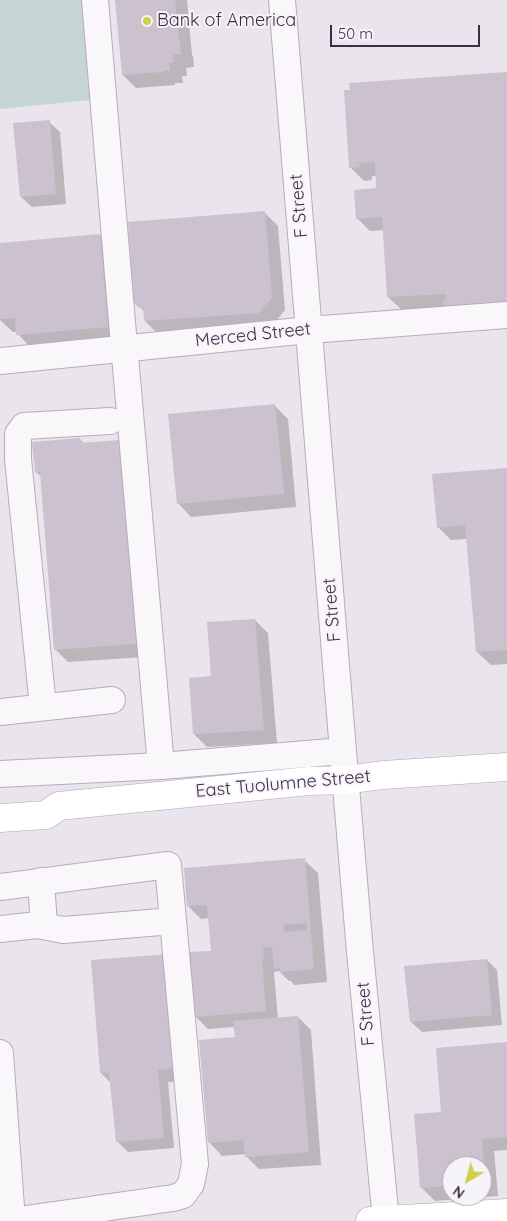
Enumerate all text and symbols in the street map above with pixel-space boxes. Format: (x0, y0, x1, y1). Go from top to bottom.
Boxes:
place label: Bank of America (157, 10, 296, 32)
marker: Bank of America (141, 15, 153, 27)
scale bar (332, 15, 482, 47)
text: 50 m (338, 24, 373, 43)
street label: F Street (285, 173, 313, 239)
street label: Merced Street (194, 318, 312, 352)
street label: F Street (318, 577, 346, 643)
street label: East Tuolumne Street (194, 766, 372, 802)
street label: F Street (352, 981, 380, 1047)
north arrow (442, 1156, 492, 1206)
text: N (449, 1182, 468, 1202)

